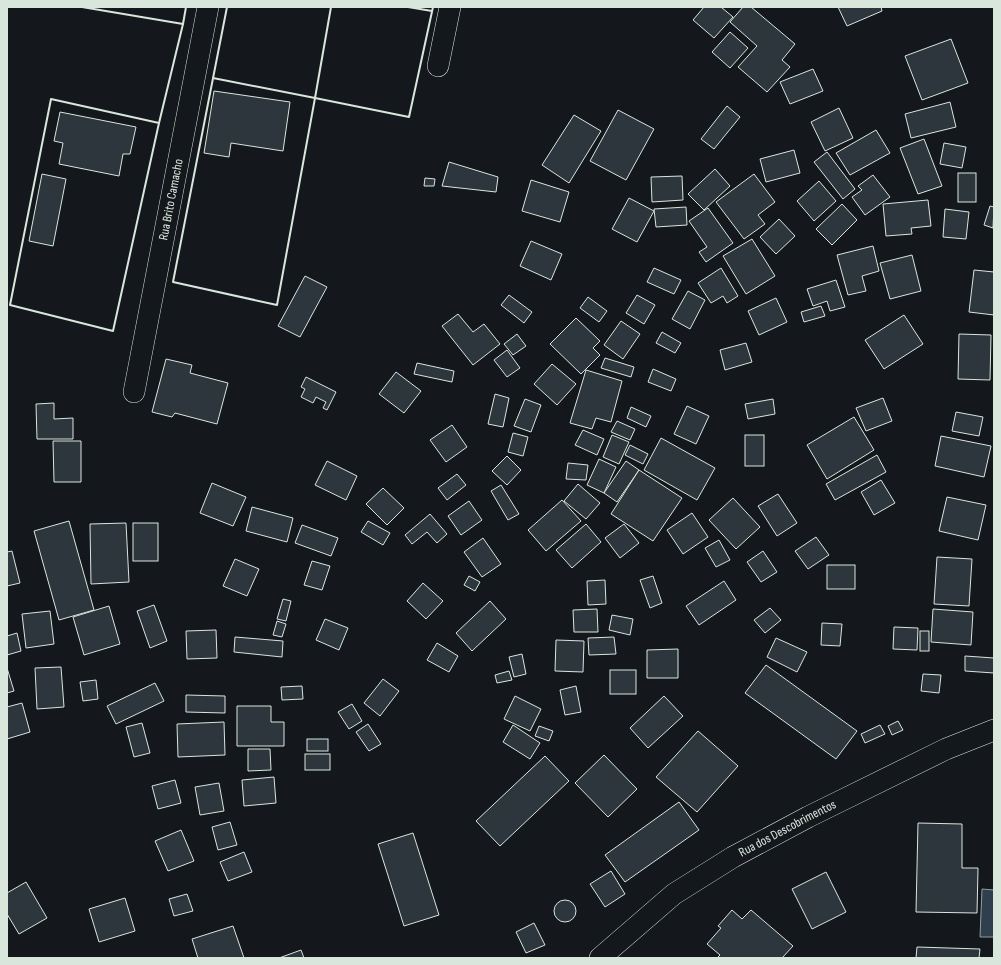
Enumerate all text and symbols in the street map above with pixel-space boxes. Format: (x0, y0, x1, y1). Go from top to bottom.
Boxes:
street label: Rua Brito Camacho (155, 157, 187, 242)
street label: Rua dos Descobrimentos (736, 796, 839, 860)

